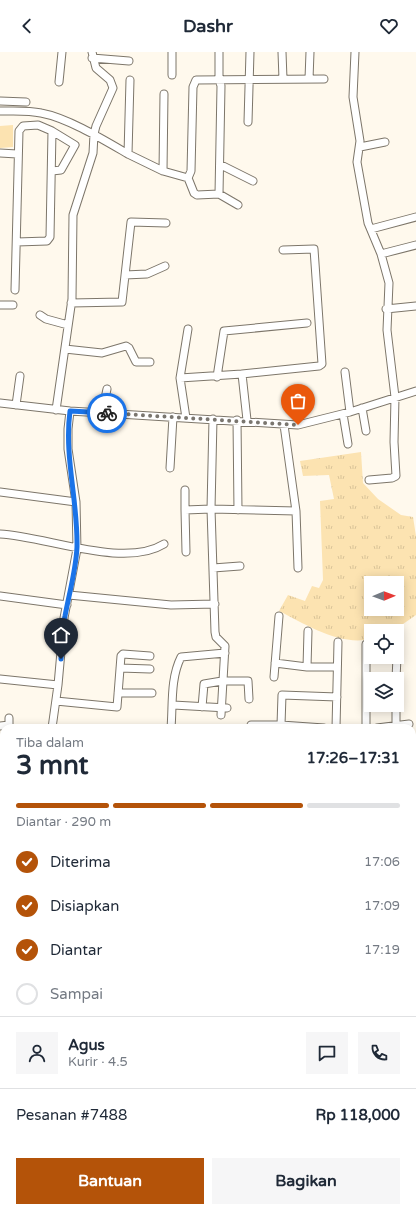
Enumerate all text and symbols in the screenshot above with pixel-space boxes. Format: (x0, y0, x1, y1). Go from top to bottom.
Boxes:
icon: back (16, 15, 38, 37)
text: Dashr (183, 15, 233, 37)
icon: heart (378, 15, 400, 37)
pin (281, 384, 315, 425)
icon: bag (287, 390, 309, 412)
courier (87, 393, 127, 433)
icon: bike (96, 402, 118, 424)
north arrow (364, 576, 404, 616)
map controls (364, 576, 404, 712)
pin (44, 618, 78, 659)
icon: home (50, 624, 72, 646)
button: locate (364, 624, 404, 664)
button: layers (364, 672, 404, 712)
text: Tiba dalam (16, 735, 84, 751)
text: 17:26–17:31 (307, 749, 400, 767)
text: 3 mnt (16, 750, 88, 781)
text: Diantar · 290 m (16, 814, 111, 830)
icon: check (16, 851, 38, 873)
text: Diterima (50, 853, 111, 871)
text: 17:06 (364, 854, 400, 870)
icon: check (16, 895, 38, 917)
text: Disiapkan (50, 897, 119, 915)
text: 17:09 (364, 898, 400, 914)
icon: check (16, 939, 38, 961)
text: Diantar (50, 941, 102, 959)
text: 17:19 (364, 942, 400, 958)
text: Sampai (50, 985, 103, 1003)
button: person (16, 1032, 58, 1074)
button: chat (306, 1032, 348, 1074)
button: phone (358, 1032, 400, 1074)
text: Agus (68, 1036, 105, 1054)
text: Kurir · 4.5 (68, 1054, 128, 1070)
text: Pesanan #7488 (16, 1106, 127, 1124)
text: Rp 118,000 (316, 1106, 400, 1124)
button: Bantuan (16, 1158, 204, 1204)
button: Bagikan (212, 1158, 400, 1204)

